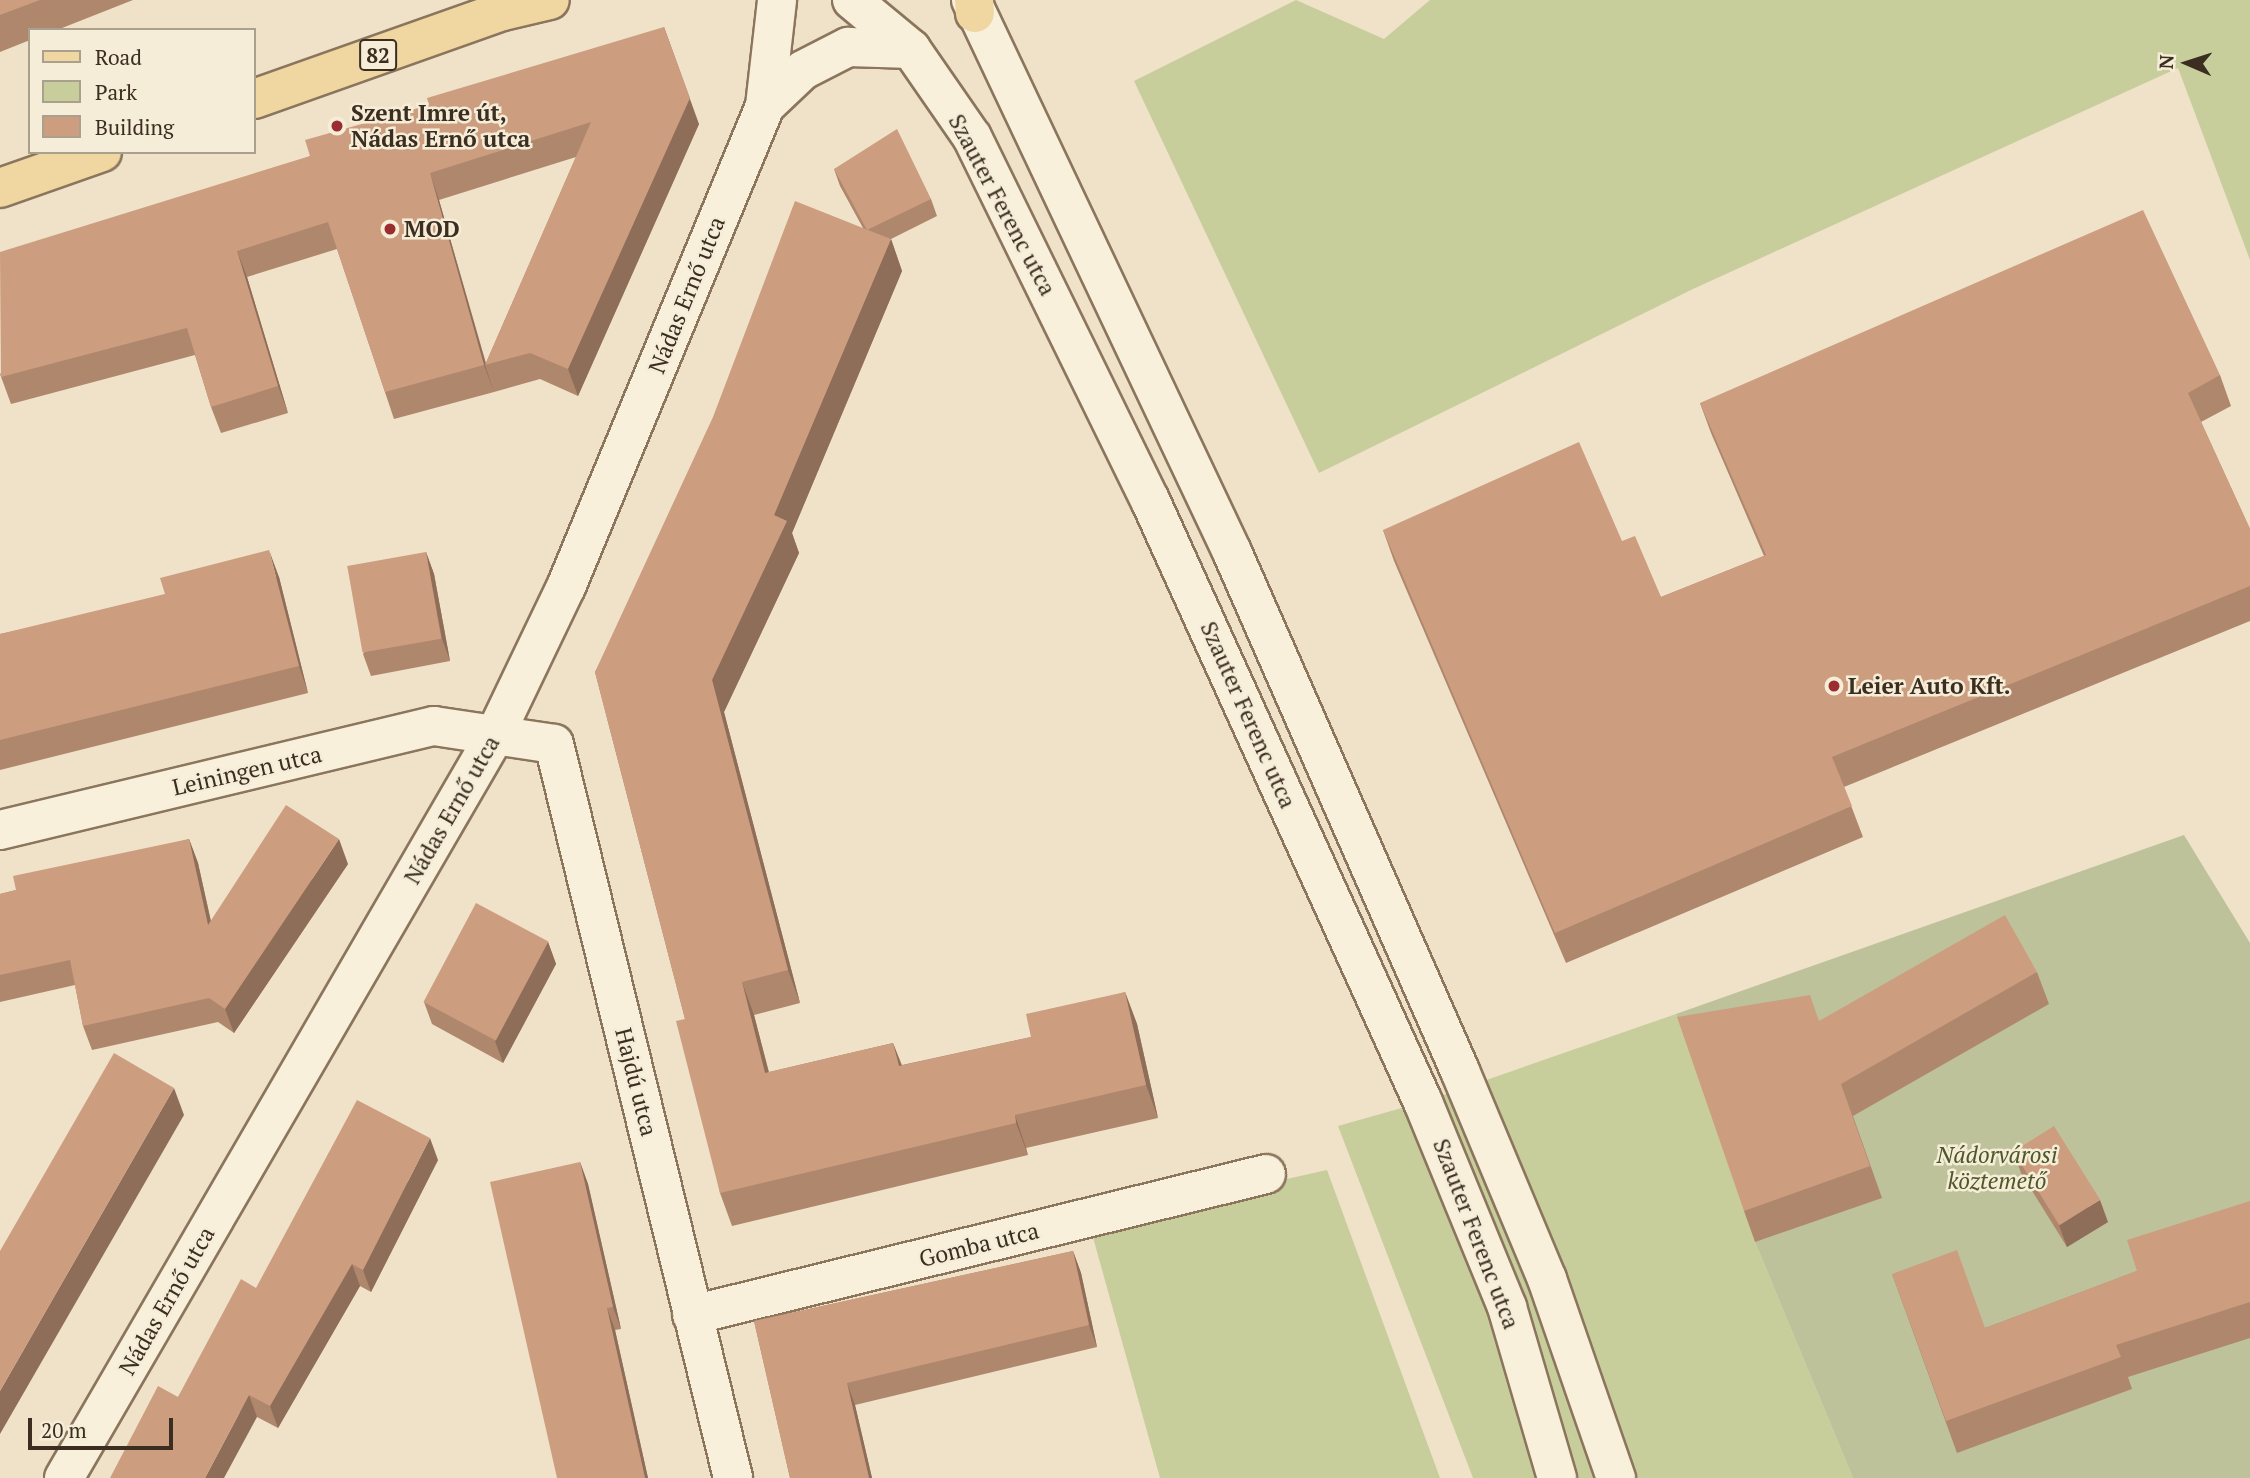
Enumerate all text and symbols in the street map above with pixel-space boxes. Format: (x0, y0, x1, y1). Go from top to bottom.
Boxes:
legend (28, 28, 256, 154)
north arrow (2152, 28, 2222, 98)
road number: 82 (359, 38, 397, 72)
text: Road (95, 43, 142, 71)
text: N (2153, 54, 2178, 70)
text: Park (95, 78, 137, 106)
place label: Szent Imre út, Nádas Ernő utca (351, 99, 530, 153)
street label: Szauter Ferenc utca (943, 110, 1061, 300)
text: Building (95, 113, 174, 141)
marker: Szent Imre út, Nádas Ernő utca (329, 118, 345, 134)
street label: Nádas Ernő utca (643, 213, 731, 377)
place label: MOD (404, 215, 460, 243)
marker: MOD (382, 221, 398, 237)
street label: Szauter Ferenc utca (1194, 617, 1302, 813)
place label: Leier Auto Kft. (1848, 672, 2011, 700)
marker: Leier Auto Kft. (1826, 678, 1842, 694)
street label: Nádas Ernő utca (398, 731, 506, 889)
street label: Leiningen utca (170, 740, 324, 802)
street label: Hajdú utca (609, 1025, 663, 1139)
street label: Szauter Ferenc utca (1427, 1135, 1525, 1333)
park label: Nádorvárosi köztemető (1937, 1141, 2057, 1195)
street label: Gomba utca (916, 1217, 1042, 1273)
street label: Nádas Ernő utca (113, 1222, 221, 1380)
scale bar (32, 1404, 177, 1448)
text: 20 m (41, 1416, 87, 1444)

